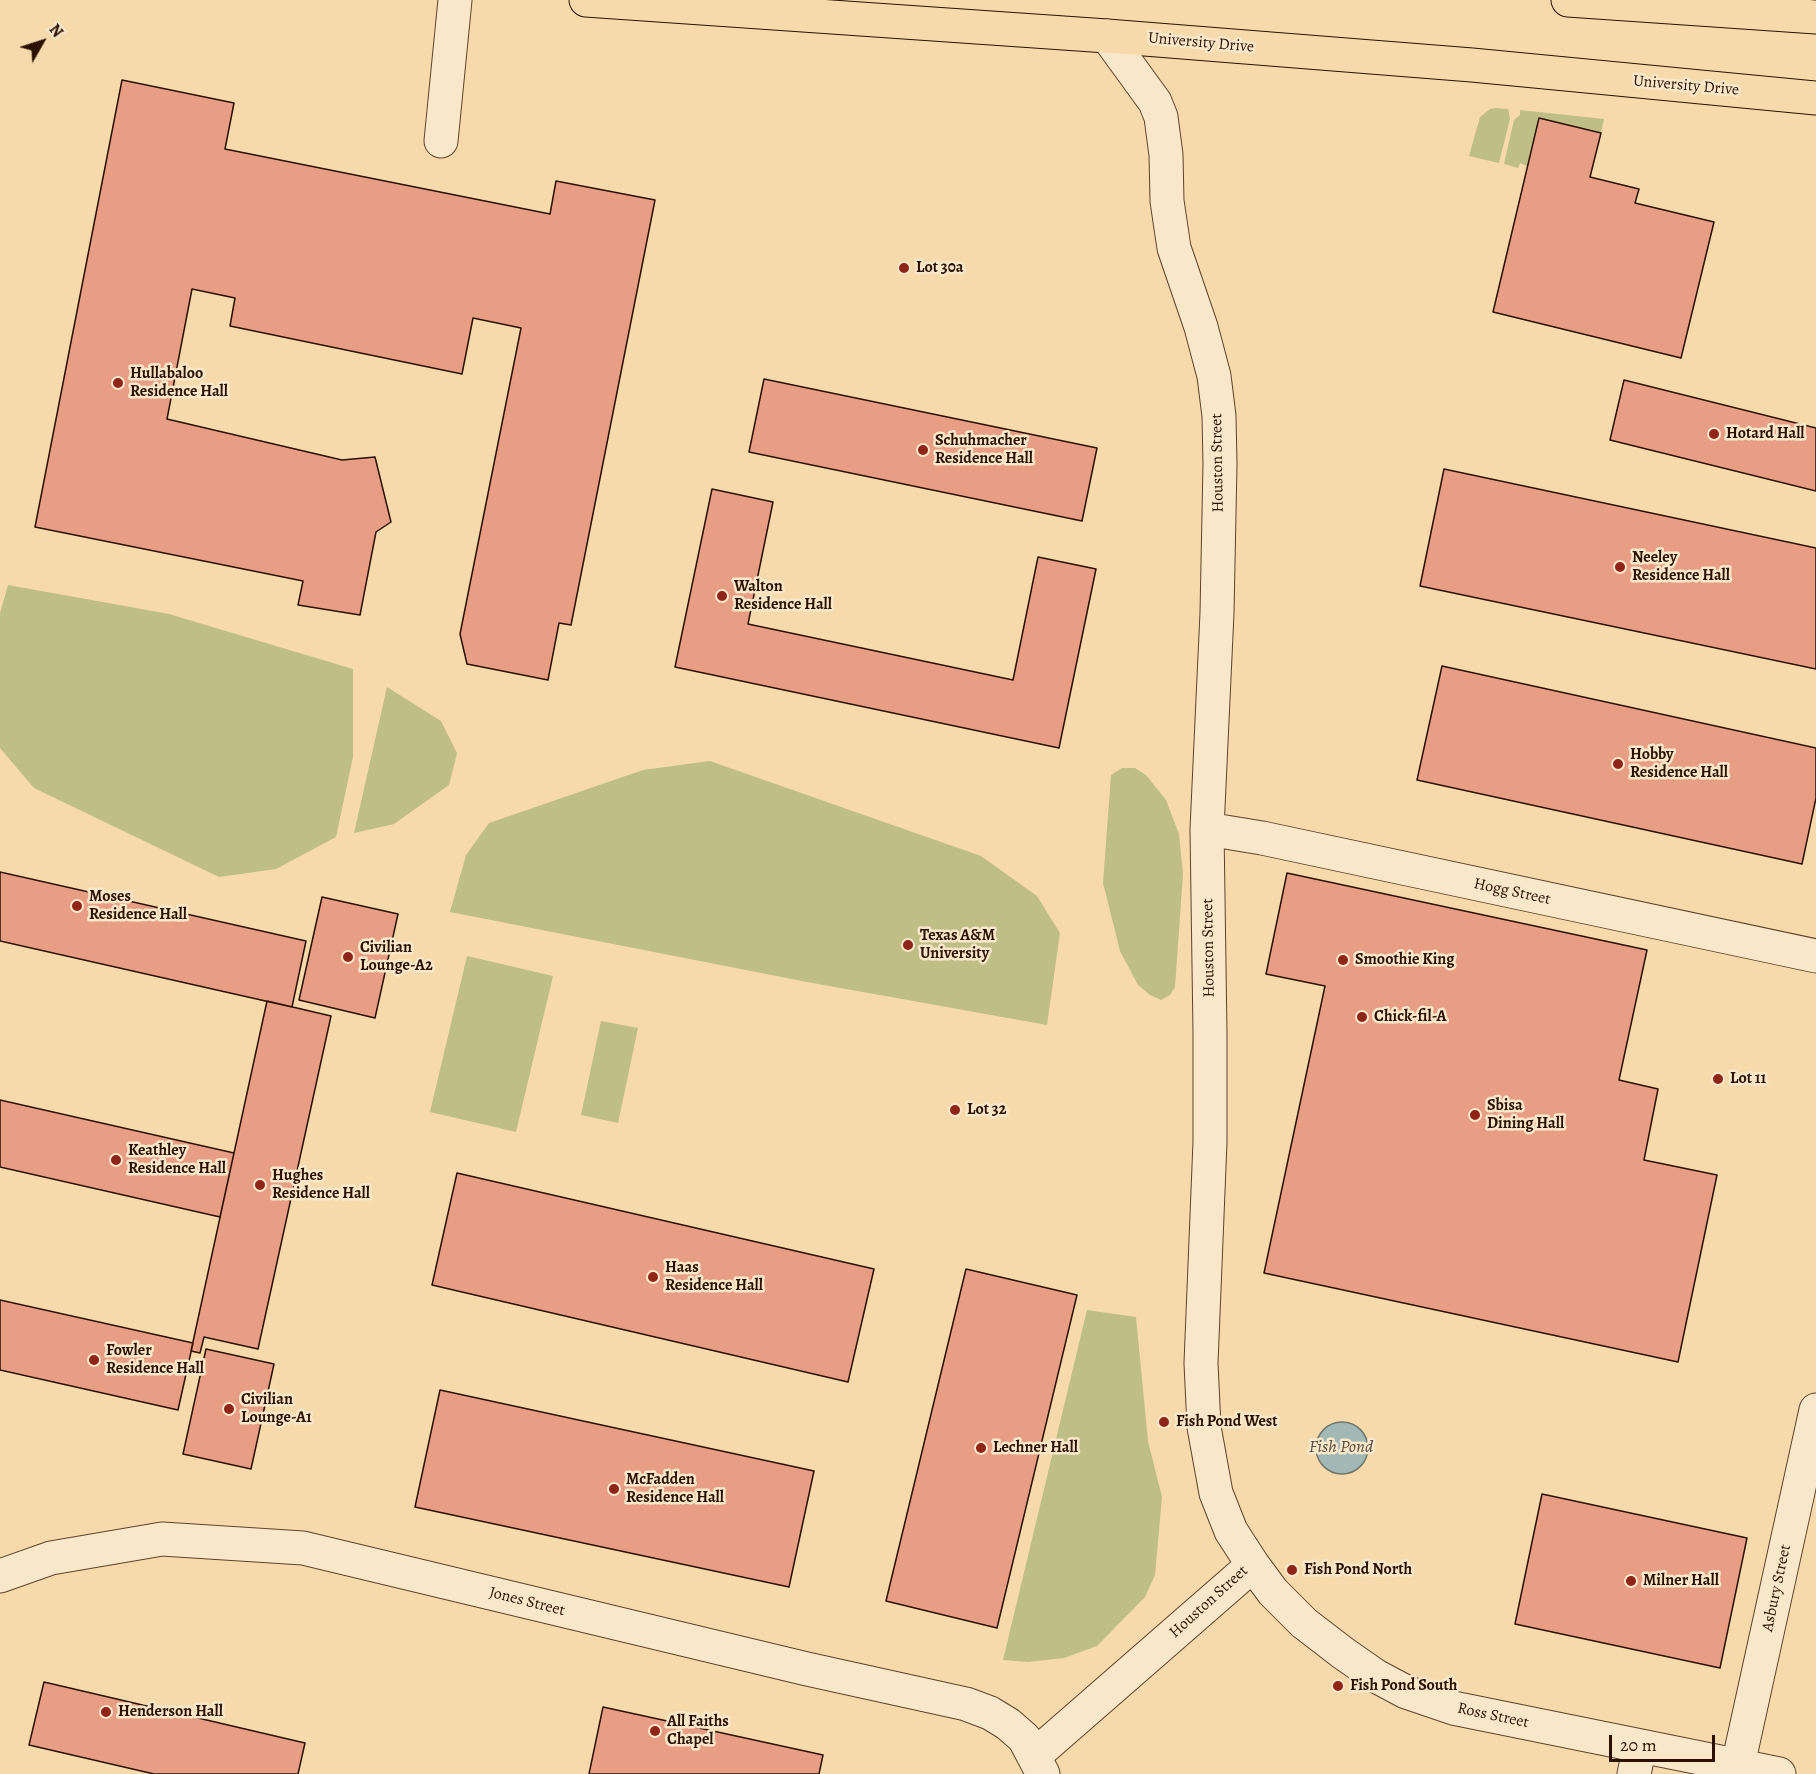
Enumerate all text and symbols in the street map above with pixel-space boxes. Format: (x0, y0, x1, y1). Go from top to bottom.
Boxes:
north arrow (12, 12, 72, 72)
text: N (44, 19, 68, 42)
street label: University Drive (1147, 29, 1255, 57)
street label: University Drive (1632, 72, 1740, 100)
place label: Lot 30a (916, 258, 963, 278)
marker: Lot 30a (897, 261, 911, 275)
place label: Hullabaloo Residence Hall (130, 364, 228, 402)
marker: Hullabaloo Residence Hall (111, 376, 125, 390)
street label: Houston Street (1208, 413, 1228, 513)
place label: Hotard Hall (1726, 424, 1805, 444)
marker: Hotard Hall (1707, 427, 1721, 441)
place label: Schuhmacher Residence Hall (935, 431, 1033, 469)
marker: Schuhmacher Residence Hall (916, 443, 930, 457)
place label: Neeley Residence Hall (1632, 548, 1730, 586)
marker: Neeley Residence Hall (1613, 560, 1627, 574)
place label: Walton Residence Hall (734, 577, 832, 615)
marker: Walton Residence Hall (715, 589, 729, 603)
place label: Hobby Residence Hall (1630, 745, 1728, 783)
marker: Hobby Residence Hall (1611, 757, 1625, 771)
street label: Hogg Street (1472, 874, 1552, 910)
place label: Moses Residence Hall (89, 887, 187, 925)
street label: Houston Street (1199, 898, 1219, 998)
marker: Moses Residence Hall (70, 899, 84, 913)
place label: Texas A&M University (920, 926, 995, 964)
place label: Civilian Lounge-A2 (360, 938, 433, 976)
marker: Texas A&M University (901, 938, 915, 952)
marker: Civilian Lounge-A2 (341, 950, 355, 964)
place label: Smoothie King (1355, 950, 1454, 970)
marker: Smoothie King (1336, 953, 1350, 967)
place label: Chick-fil-A (1374, 1007, 1447, 1027)
marker: Chick-fil-A (1355, 1010, 1369, 1024)
place label: Lot 11 (1730, 1069, 1766, 1089)
marker: Lot 11 (1711, 1072, 1725, 1086)
place label: Sbisa Dining Hall (1487, 1096, 1564, 1134)
place label: Lot 32 (967, 1100, 1006, 1120)
marker: Lot 32 (948, 1103, 962, 1117)
marker: Sbisa Dining Hall (1468, 1108, 1482, 1122)
place label: Keathley Residence Hall (128, 1141, 226, 1179)
marker: Keathley Residence Hall (109, 1153, 123, 1167)
place label: Hughes Residence Hall (272, 1166, 370, 1204)
marker: Hughes Residence Hall (253, 1178, 267, 1192)
place label: Haas Residence Hall (665, 1258, 763, 1296)
marker: Haas Residence Hall (646, 1270, 660, 1284)
place label: Fowler Residence Hall (106, 1341, 204, 1379)
marker: Fowler Residence Hall (87, 1353, 101, 1367)
place label: Civilian Lounge-A1 (241, 1390, 312, 1428)
marker: Civilian Lounge-A1 (222, 1402, 236, 1416)
place label: Fish Pond West (1176, 1412, 1278, 1432)
marker: Fish Pond West (1157, 1415, 1171, 1429)
water label: Fish Pond (1309, 1437, 1373, 1459)
place label: Lechner Hall (993, 1438, 1078, 1458)
marker: Lechner Hall (974, 1441, 988, 1455)
place label: McFadden Residence Hall (626, 1470, 724, 1508)
marker: McFadden Residence Hall (607, 1482, 621, 1496)
street label: Asbury Street (1758, 1543, 1796, 1633)
place label: Fish Pond North (1304, 1560, 1412, 1580)
street label: Houston Street (1166, 1562, 1252, 1642)
marker: Fish Pond North (1285, 1563, 1299, 1577)
place label: Milner Hall (1643, 1571, 1719, 1591)
marker: Milner Hall (1624, 1574, 1638, 1588)
street label: Jones Street (487, 1583, 567, 1621)
place label: Fish Pond South (1350, 1676, 1458, 1696)
marker: Fish Pond South (1331, 1679, 1345, 1693)
street label: Ross Street (1455, 1699, 1531, 1733)
place label: Henderson Hall (118, 1702, 223, 1722)
marker: Henderson Hall (99, 1705, 113, 1719)
place label: All Faiths Chapel (667, 1712, 729, 1750)
scale bar (1612, 1723, 1718, 1761)
marker: All Faiths Chapel (648, 1724, 662, 1738)
text: 20 m (1620, 1733, 1657, 1757)

